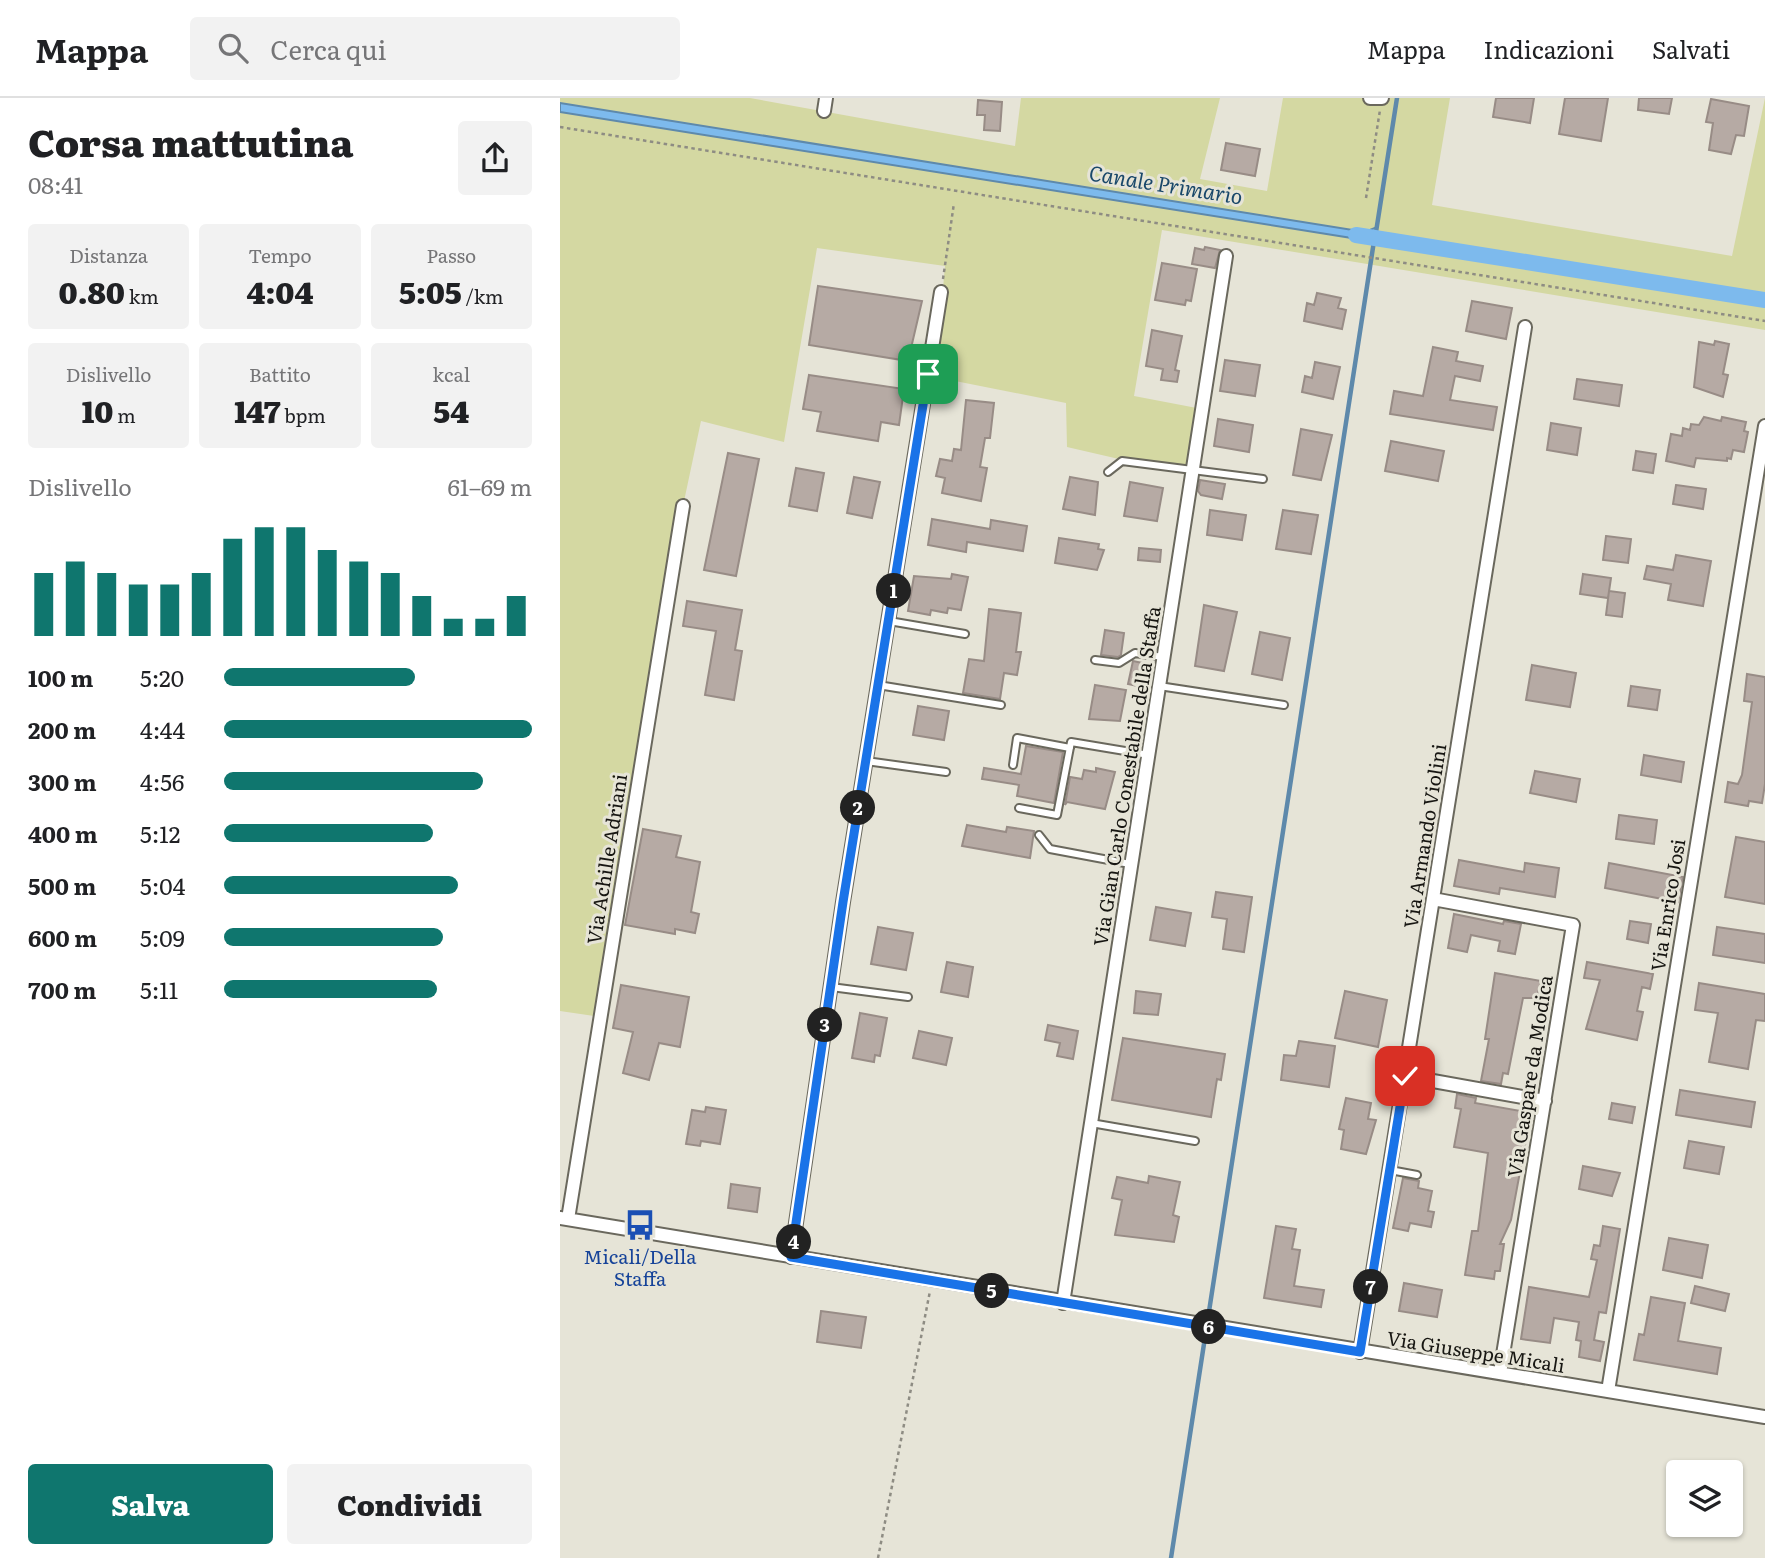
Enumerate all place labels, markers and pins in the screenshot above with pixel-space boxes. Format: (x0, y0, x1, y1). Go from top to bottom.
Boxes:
pin (898, 344, 958, 404)
pin: 1 (876, 574, 912, 608)
pin: 2 (840, 790, 876, 826)
pin: 3 (807, 1007, 842, 1042)
pin (1375, 1046, 1435, 1106)
bus stop icon: Micali/Della Staffa (623, 1208, 657, 1242)
pin: 4 (776, 1224, 812, 1260)
place label: Micali/Della Staffa (584, 1242, 697, 1292)
pin: 7 (1354, 1270, 1388, 1304)
pin: 5 (974, 1274, 1010, 1308)
pin: 6 (1192, 1310, 1226, 1344)

